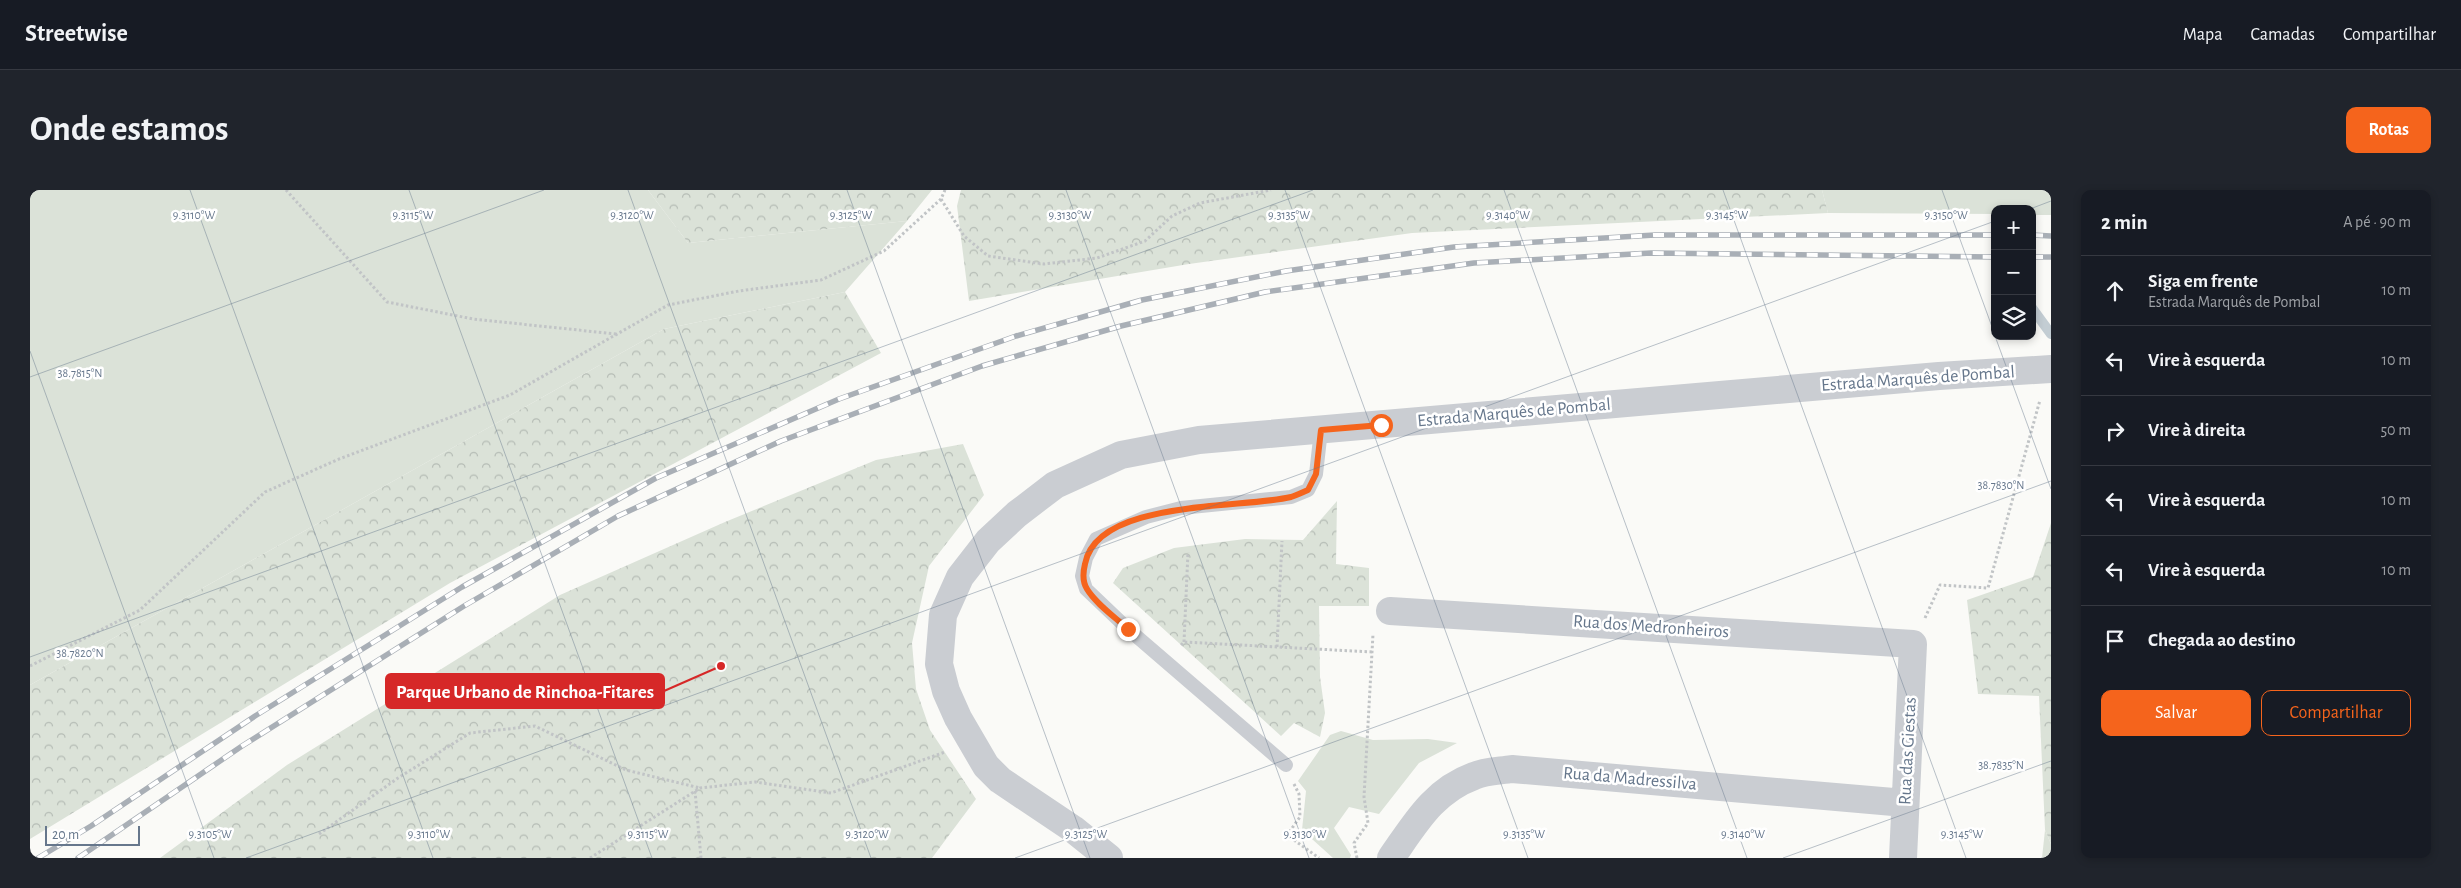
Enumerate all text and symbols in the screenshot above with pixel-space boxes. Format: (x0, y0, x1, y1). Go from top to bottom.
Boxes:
text: Streetwise (25, 22, 128, 46)
text: Mapa (2183, 26, 2222, 44)
text: Camadas (2250, 26, 2315, 44)
text: Compartilhar (2343, 26, 2436, 44)
button: Rotas (2346, 107, 2431, 153)
text: Onde estamos (30, 112, 229, 147)
map controls (1991, 205, 2036, 340)
button: + (1991, 205, 2036, 250)
text: 9.3110°W (173, 209, 215, 221)
text: 9.3115°W (392, 209, 434, 221)
text: 9.3120°W (610, 209, 654, 221)
text: 9.3125°W (830, 209, 872, 221)
text: 9.3130°W (1048, 209, 1092, 221)
text: 9.3135°W (1268, 209, 1310, 221)
text: 9.3140°W (1486, 209, 1530, 221)
text: 9.3145°W (1706, 209, 1749, 221)
text: 9.3150°W (1924, 209, 1968, 221)
text: 2 min (2101, 212, 2148, 233)
text: A pé · 90 m (2343, 214, 2411, 230)
button: − (1991, 250, 2036, 295)
text: Siga em frente (2148, 272, 2258, 291)
icon: ahead (2101, 277, 2129, 305)
text: 10 m (2382, 282, 2411, 298)
text: Estrada Marquês de Pombal (2148, 294, 2321, 310)
button: layers (1991, 295, 2036, 340)
icon: left (2101, 347, 2129, 375)
text: Vire à esquerda (2148, 351, 2265, 370)
text: 10 m (2382, 352, 2411, 368)
street label: Estrada Marquês de Pombal (1821, 363, 2015, 395)
text: 38.7815°N (58, 367, 102, 379)
street label: Estrada Marquês de Pombal (1417, 396, 1611, 430)
route start (1370, 414, 1393, 437)
icon: right (2101, 417, 2129, 445)
text: Vire à direita (2148, 421, 2246, 440)
text: 50 m (2380, 422, 2411, 438)
text: 38.7830°N (1977, 479, 2025, 491)
icon: left (2101, 487, 2129, 515)
text: Vire à esquerda (2148, 491, 2265, 510)
text: 10 m (2382, 492, 2411, 508)
icon: left (2101, 557, 2129, 585)
text: Vire à esquerda (2148, 561, 2265, 580)
text: 10 m (2382, 562, 2411, 578)
street label: Rua dos Medronheiros (1572, 613, 1730, 641)
route end (1117, 618, 1140, 641)
icon: arrive (2101, 627, 2129, 655)
text: Chegada ao destino (2148, 631, 2296, 650)
text: 38.7820°N (56, 647, 104, 659)
callout: Parque Urbano de Rinchoa-Fitares (386, 674, 664, 708)
text: Parque Urbano de Rinchoa-Fitares (396, 683, 654, 702)
button: Salvar (2101, 690, 2251, 736)
button: Compartilhar (2261, 690, 2411, 736)
street label: Rua das Giestas (1896, 697, 1920, 805)
text: 38.7835°N (1978, 759, 2024, 771)
street label: Rua da Madressilva (1562, 764, 1698, 794)
scale bar (45, 823, 140, 846)
text: 20 m (52, 828, 79, 842)
text: 9.3105°W (188, 828, 232, 840)
text: 9.3110°W (408, 828, 450, 840)
text: 9.3115°W (627, 828, 669, 840)
text: 9.3120°W (845, 828, 889, 840)
text: 9.3125°W (1065, 828, 1107, 840)
text: 9.3130°W (1283, 828, 1327, 840)
text: 9.3135°W (1503, 828, 1545, 840)
text: 9.3140°W (1721, 828, 1765, 840)
text: 9.3145°W (1941, 828, 1984, 840)

